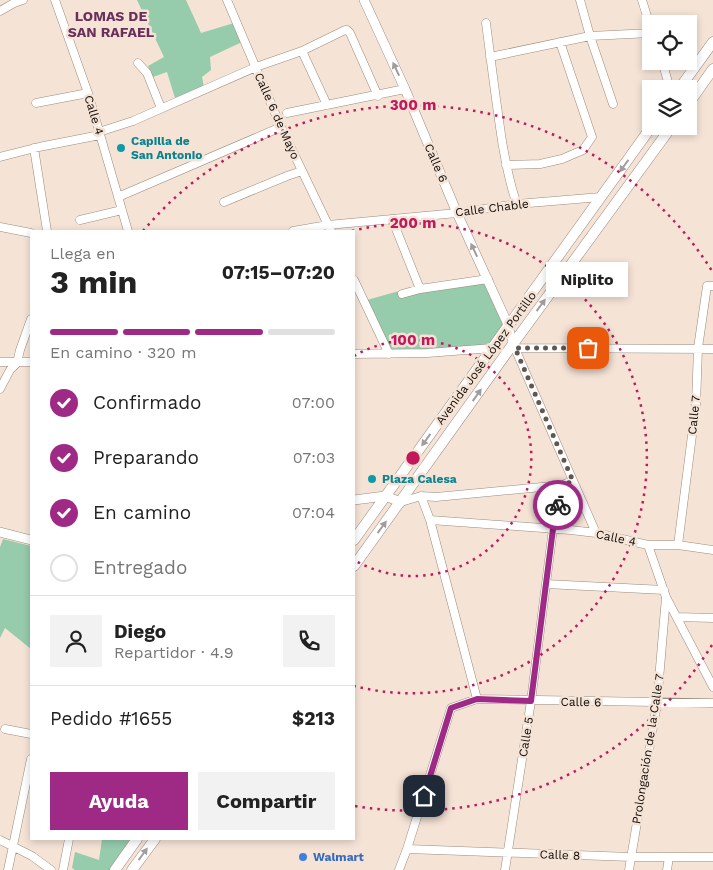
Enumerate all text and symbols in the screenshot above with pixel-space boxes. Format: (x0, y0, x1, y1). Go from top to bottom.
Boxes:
district label: LOMAS DE SAN RAFAEL (68, 8, 155, 40)
map controls (642, 15, 697, 135)
button: locate (642, 15, 697, 70)
one-way arrow (392, 62, 400, 76)
street label: Calle 6 de Mayo (252, 71, 302, 161)
button: layers (642, 80, 697, 135)
street label: Calle 4 (81, 93, 107, 137)
text: 300 m (390, 96, 436, 114)
place label: Capilla de San Antonio (131, 134, 202, 162)
marker: Capilla de San Antonio (115, 142, 127, 154)
street label: Calle 6 (422, 142, 450, 184)
one-way arrow (619, 159, 629, 173)
street label: Calle Chable (454, 197, 530, 219)
text: 200 m (390, 214, 436, 232)
one-way arrow (470, 243, 478, 257)
text: Llega en (50, 244, 116, 263)
text: 07:15–07:20 (222, 261, 335, 284)
text: 3 min (50, 263, 137, 301)
callout: Niplito (547, 263, 629, 298)
text: Niplito (560, 270, 614, 289)
street label: Avenida José López Portillo (433, 289, 539, 427)
one-way arrow (536, 298, 546, 312)
pin (567, 327, 609, 369)
text: 100 m (391, 331, 435, 349)
icon: bag (574, 334, 602, 362)
text: En camino · 320 m (50, 343, 196, 362)
one-way arrow (472, 388, 482, 402)
icon: check (50, 389, 78, 417)
text: Confirmado (93, 391, 202, 414)
text: 07:00 (292, 393, 335, 412)
street label: Calle 7 (685, 394, 703, 435)
one-way arrow (421, 433, 431, 446)
icon: check (50, 444, 78, 472)
text: Preparando (93, 446, 199, 469)
text: 07:03 (293, 448, 335, 467)
centre of rings (404, 449, 422, 467)
place label: Plaza Calesa (382, 472, 457, 486)
marker: Plaza Calesa (366, 473, 378, 485)
courier (533, 480, 583, 530)
icon: bike (544, 491, 572, 519)
icon: check (50, 499, 78, 527)
text: En camino (93, 501, 191, 524)
text: 07:04 (292, 503, 335, 522)
one-way arrow (377, 521, 388, 534)
street label: Calle 4 (595, 527, 637, 549)
text: Entregado (93, 556, 187, 579)
button: person (50, 615, 102, 667)
button: phone (283, 615, 335, 667)
text: Diego (114, 620, 166, 643)
text: Repartidor · 4.9 (114, 643, 234, 662)
street label: Prolongación de la Calle 7 (629, 673, 667, 825)
street label: Calle 6 (561, 695, 601, 709)
text: Pedido #1655 (50, 707, 172, 730)
text: $213 (292, 707, 335, 730)
street label: Calle 5 (516, 716, 536, 758)
button: Ayuda (50, 772, 188, 830)
button: Compartir (198, 772, 335, 830)
pin (403, 775, 445, 817)
icon: home (410, 782, 438, 810)
street label: Calle 8 (539, 847, 581, 863)
one-way arrow (138, 848, 149, 861)
place label: Walmart (313, 850, 365, 864)
marker: Walmart (297, 851, 309, 863)

